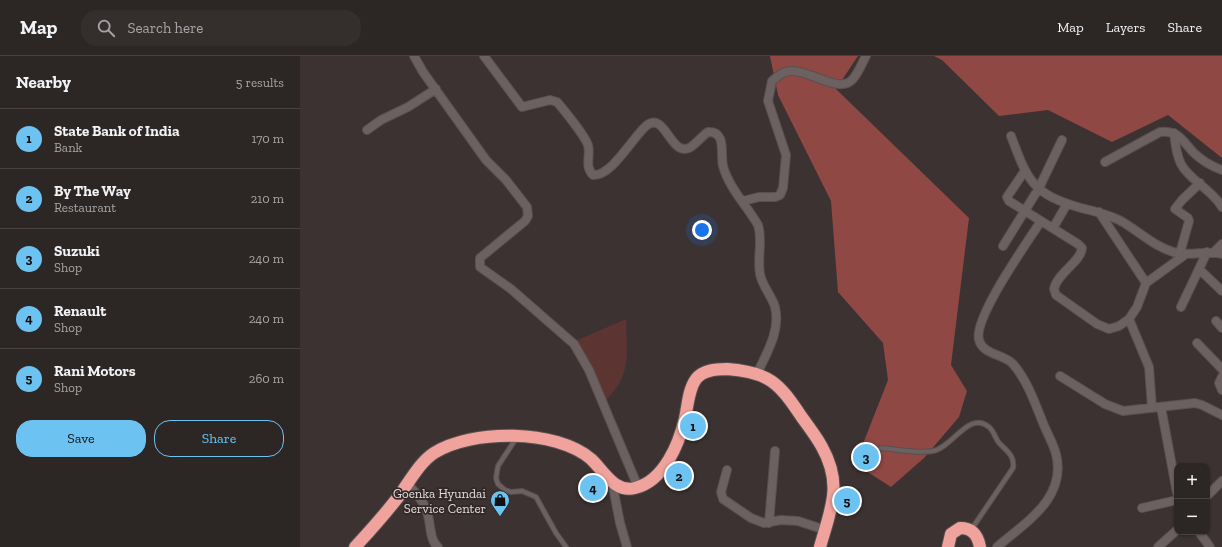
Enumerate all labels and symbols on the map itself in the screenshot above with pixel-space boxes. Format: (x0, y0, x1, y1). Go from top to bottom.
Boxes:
your location (692, 220, 712, 240)
pin: 1 (680, 411, 706, 441)
pin: 3 (853, 442, 879, 472)
pin: 2 (666, 461, 692, 491)
pin: 4 (580, 473, 606, 503)
place label: Goenka Hyundai Service Center (393, 486, 486, 516)
pin: 5 (834, 486, 860, 516)
shop icon: Goenka Hyundai Service Center (489, 489, 511, 517)

